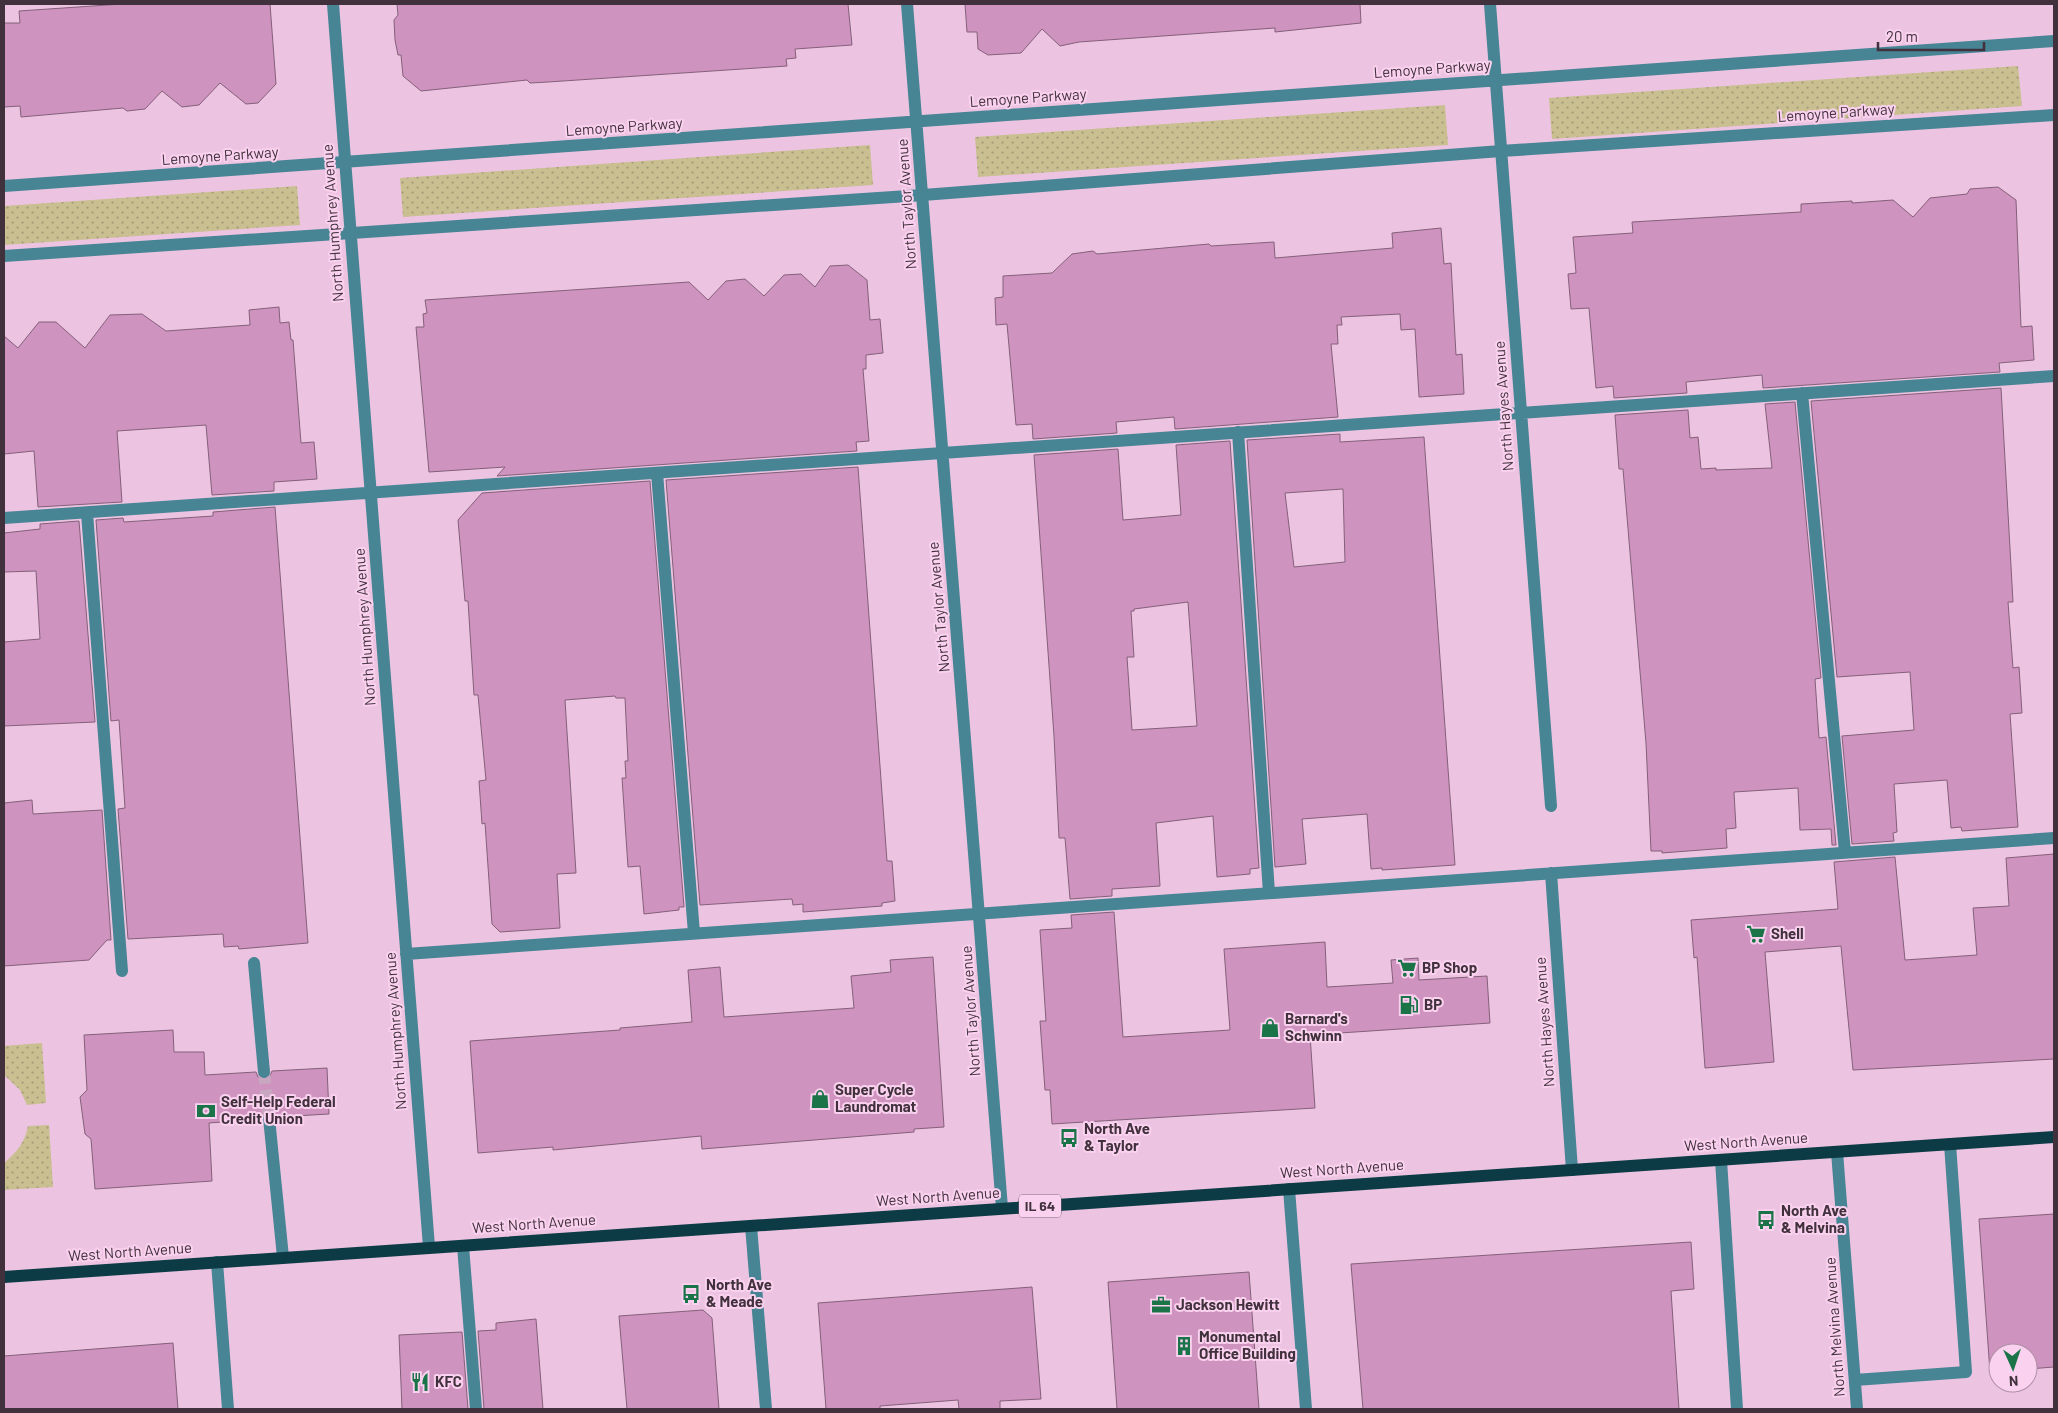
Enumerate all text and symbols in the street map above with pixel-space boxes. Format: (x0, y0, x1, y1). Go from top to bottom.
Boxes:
scale bar (1878, 20, 1984, 52)
text: 20 m (1886, 27, 1918, 45)
street label: Lemoyne Parkway (1373, 55, 1491, 81)
street label: Lemoyne Parkway (969, 84, 1087, 110)
street label: Lemoyne Parkway (1777, 99, 1895, 125)
street label: Lemoyne Parkway (565, 113, 683, 139)
street label: North Taylor Avenue (892, 138, 920, 270)
street label: Lemoyne Parkway (161, 142, 279, 168)
street label: North Humphrey Avenue (318, 144, 346, 302)
street label: North Hayes Avenue (1489, 340, 1517, 472)
street label: North Taylor Avenue (923, 541, 953, 673)
street label: North Humphrey Avenue (350, 548, 378, 706)
supermarket icon: Shell (1745, 923, 1767, 945)
place label: Shell (1771, 924, 1804, 942)
street label: North Taylor Avenue (956, 945, 984, 1077)
street label: North Humphrey Avenue (381, 952, 409, 1110)
street label: North Hayes Avenue (1530, 956, 1558, 1088)
supermarket icon: BP Shop (1396, 957, 1418, 979)
place label: BP Shop (1422, 958, 1477, 976)
fuel station icon: BP (1398, 994, 1420, 1016)
place label: BP (1424, 995, 1442, 1013)
place label: Barnard's Schwinn (1285, 1009, 1348, 1044)
shop icon: Barnard's Schwinn (1259, 1017, 1281, 1039)
place label: Super Cycle Laundromat (835, 1080, 917, 1115)
shop icon: Super Cycle Laundromat (809, 1088, 831, 1110)
place label: Self-Help Federal Credit Union (221, 1092, 336, 1127)
bank icon: Self-Help Federal Credit Union (195, 1100, 217, 1122)
place label: North Ave & Taylor (1084, 1119, 1150, 1154)
bus stop icon: North Ave & Taylor (1058, 1127, 1080, 1149)
street label: West North Avenue (1683, 1128, 1808, 1154)
street label: West North Avenue (1279, 1155, 1404, 1181)
street label: West North Avenue (875, 1183, 1000, 1209)
road number: IL 64 (1019, 1194, 1061, 1218)
place label: North Ave & Melvina (1781, 1201, 1847, 1236)
bus stop icon: North Ave & Melvina (1755, 1209, 1777, 1231)
street label: West North Avenue (471, 1210, 596, 1236)
street label: West North Avenue (67, 1238, 192, 1264)
street label: North Melvina Avenue (1820, 1257, 1848, 1398)
place label: North Ave & Meade (706, 1275, 772, 1310)
bus stop icon: North Ave & Meade (680, 1283, 702, 1305)
office icon: Jackson Hewitt (1150, 1294, 1172, 1316)
place label: Jackson Hewitt (1176, 1295, 1280, 1313)
place label: Monumental Office Building (1199, 1327, 1296, 1362)
building icon: Monumental Office Building (1173, 1335, 1195, 1357)
north arrow (1988, 1343, 2038, 1393)
restaurant icon: KFC (409, 1371, 431, 1393)
place label: KFC (435, 1372, 462, 1390)
text: N (2009, 1373, 2019, 1390)

